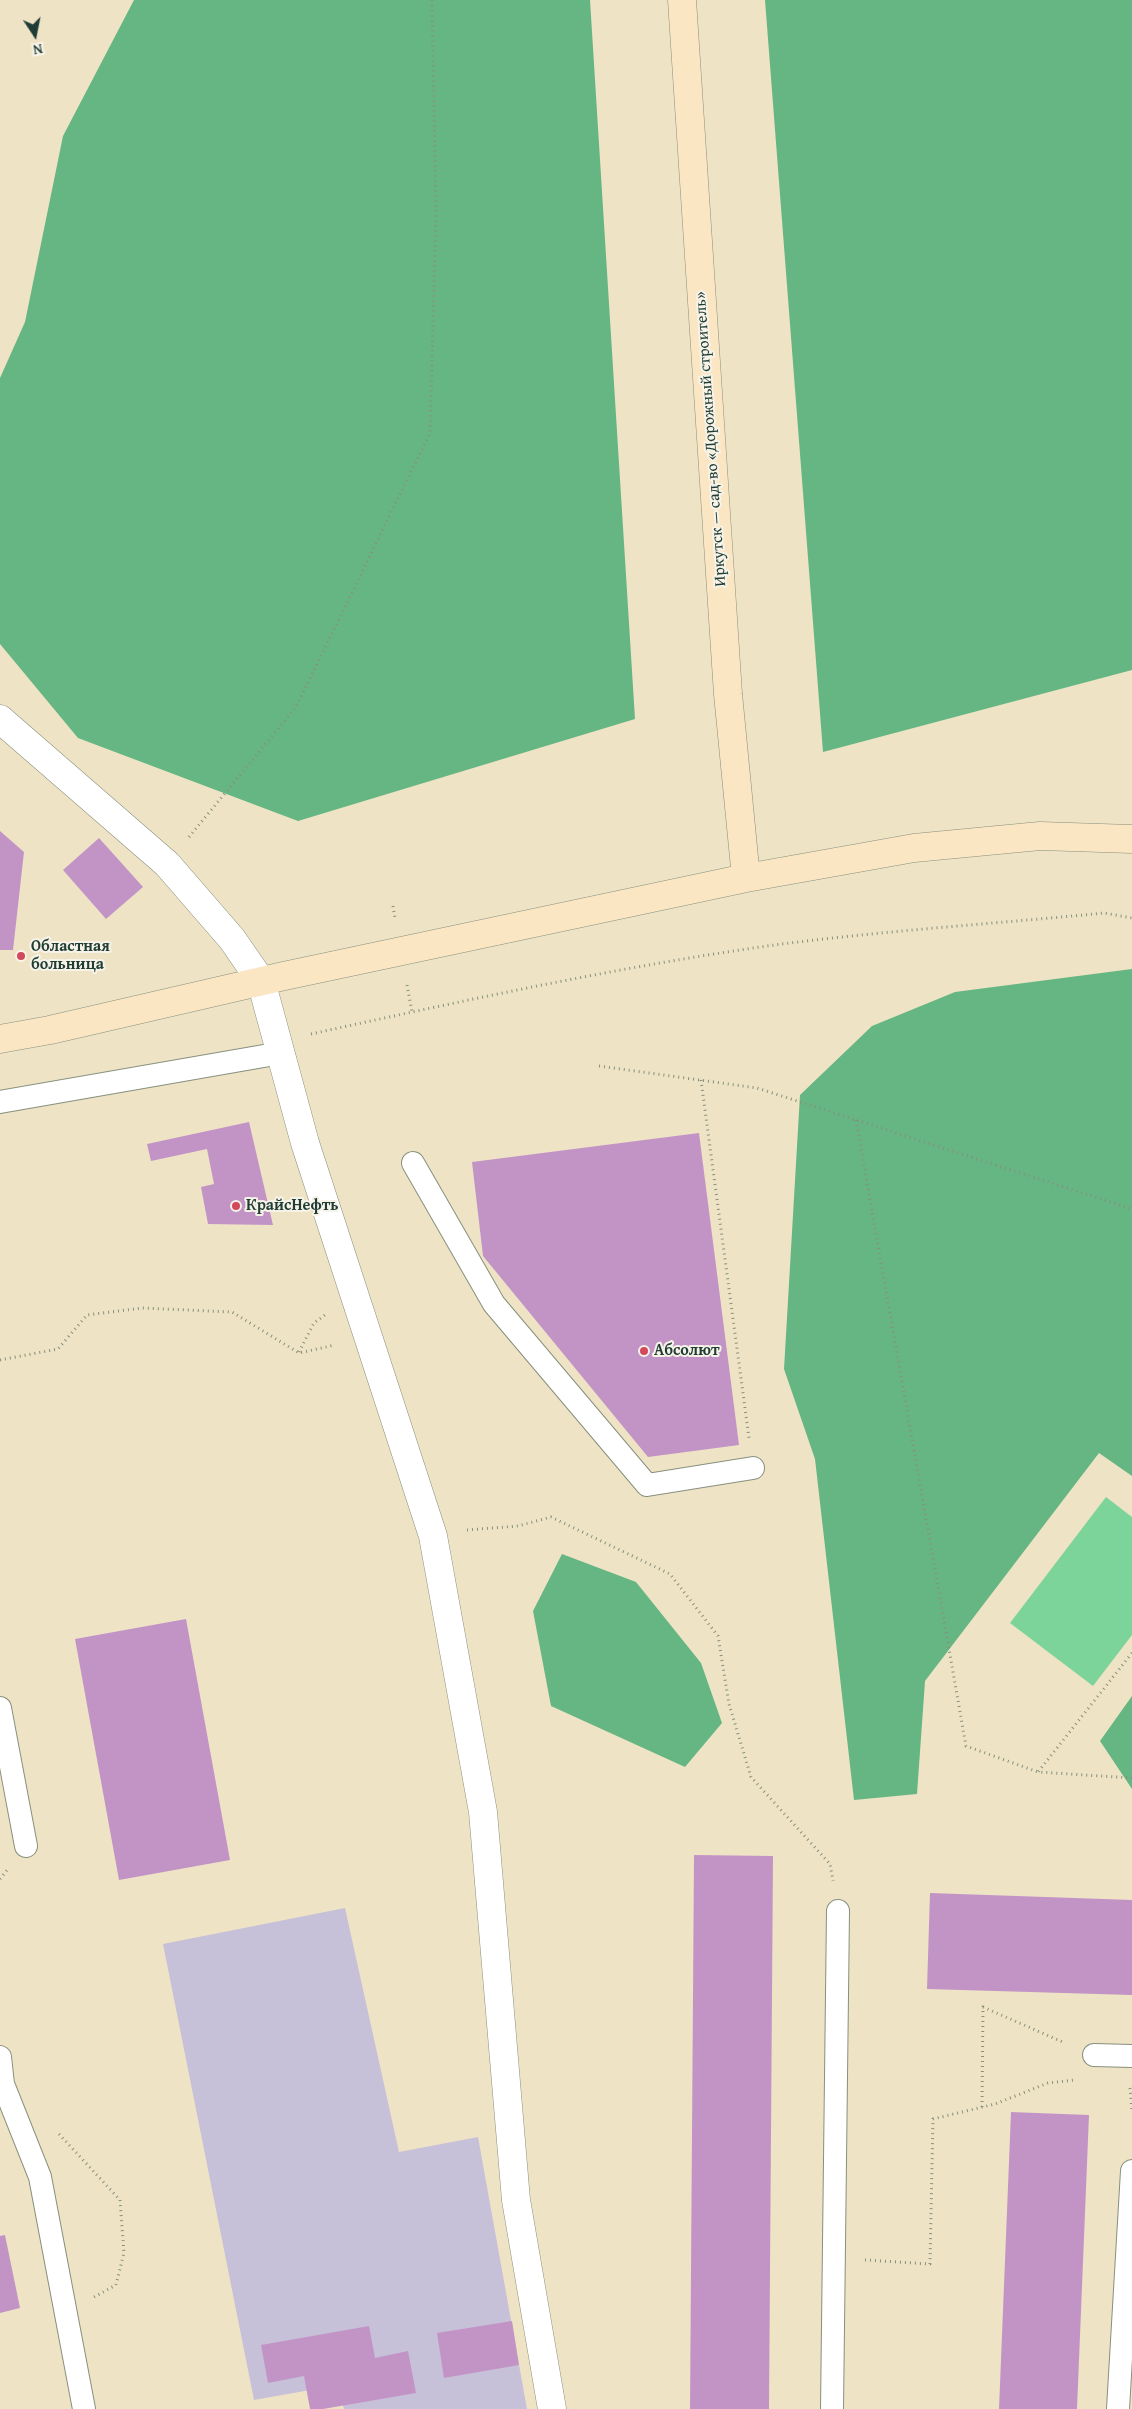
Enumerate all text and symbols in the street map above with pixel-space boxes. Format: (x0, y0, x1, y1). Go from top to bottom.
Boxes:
north arrow (10, 10, 60, 60)
text: N (31, 39, 44, 60)
street label: Иркутск — сад-во «Дорожный строитель» (691, 291, 731, 587)
place label: Областная больница (31, 937, 110, 975)
marker: Областная больница (15, 950, 27, 962)
place label: КрайсНефть (246, 1196, 338, 1216)
marker: КрайсНефть (230, 1200, 242, 1212)
place label: Абсолют (654, 1341, 719, 1361)
marker: Абсолют (638, 1345, 650, 1357)

